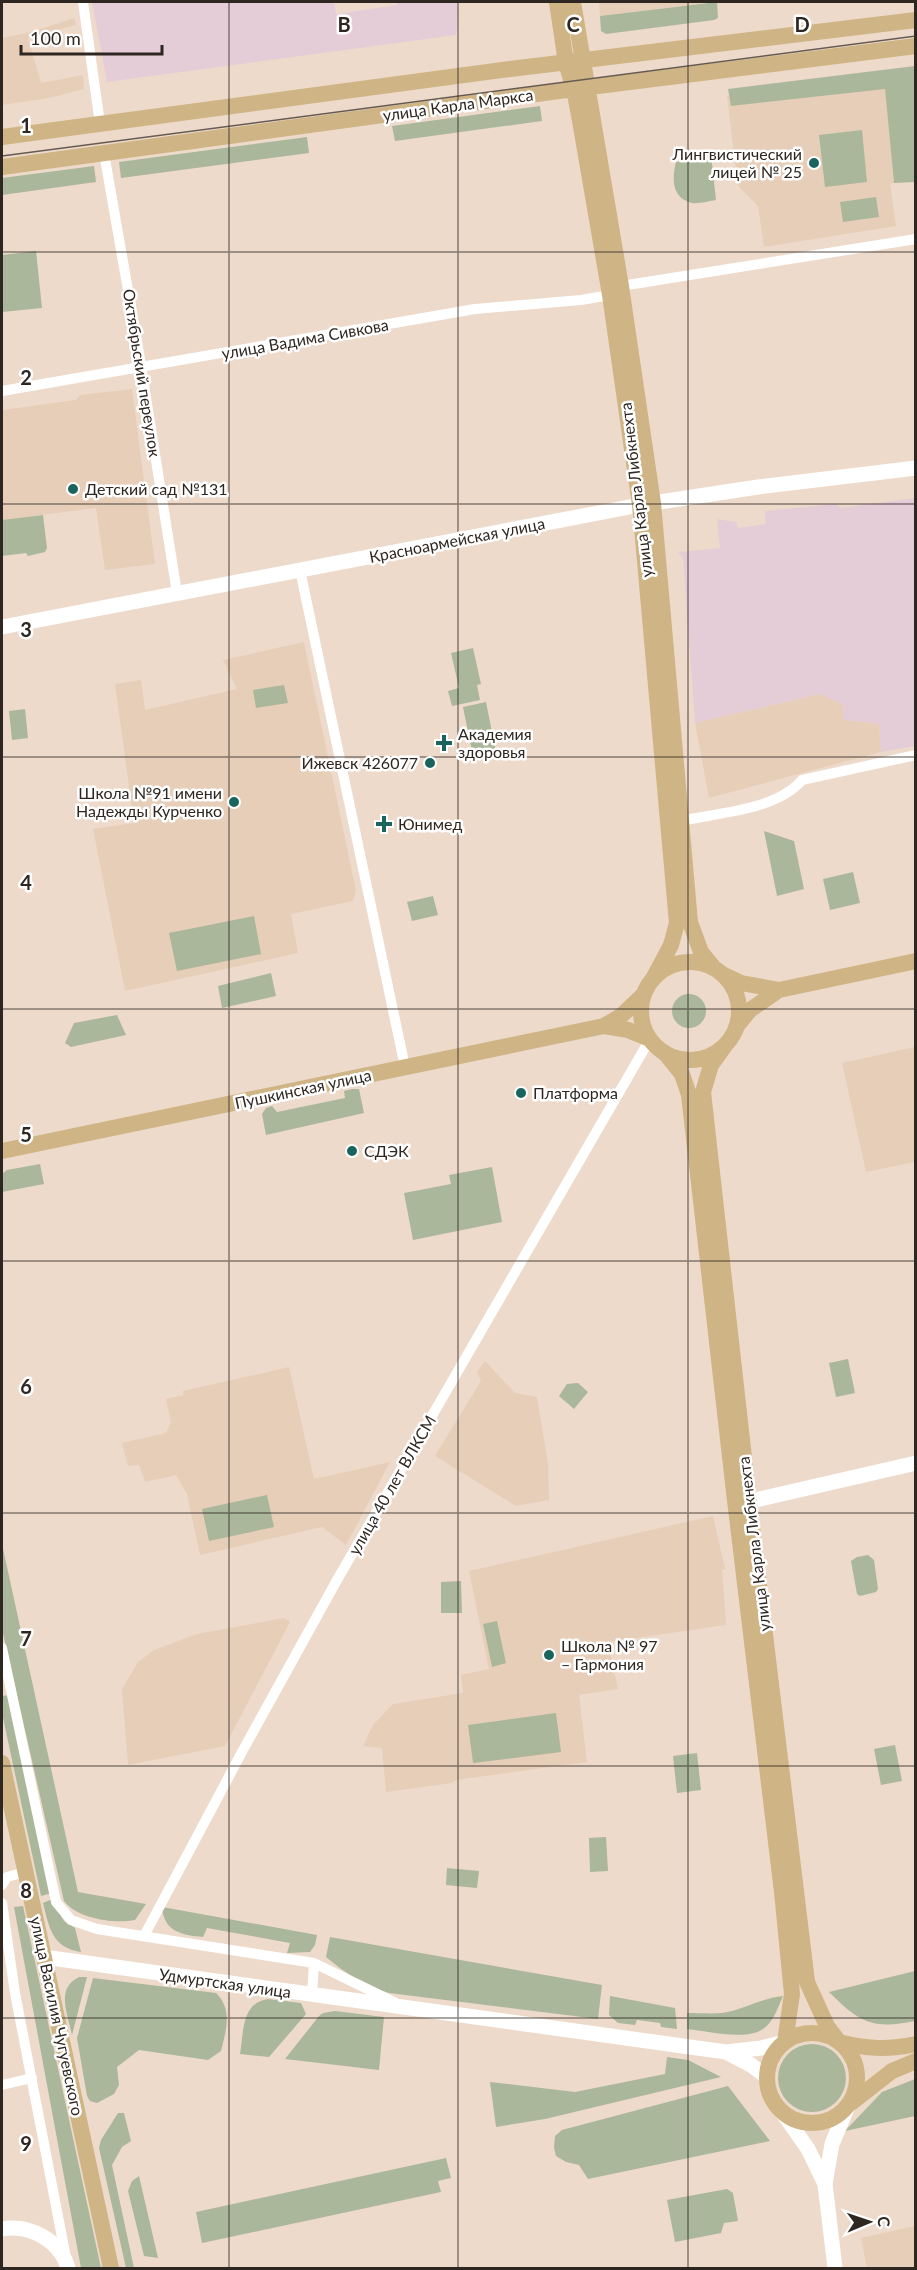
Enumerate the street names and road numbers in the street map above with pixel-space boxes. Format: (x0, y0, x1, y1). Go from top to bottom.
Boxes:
street label: улица Карла Маркса (382, 85, 534, 124)
street label: Октябрьский переулок (120, 288, 165, 459)
street label: улица Вадима Сивкова (220, 314, 390, 363)
street label: улица Карла Либкнехта (615, 402, 656, 579)
street label: Красноармейская улица (367, 513, 546, 566)
street label: Пушкинская улица (233, 1065, 373, 1112)
street label: улица 40 лет ВЛКСМ (344, 1412, 439, 1558)
street label: улица Карла Либкнехта (733, 1456, 774, 1633)
street label: улица Василия Чугуевского (27, 1915, 88, 2117)
street label: Удмуртская улица (158, 1964, 292, 2001)

